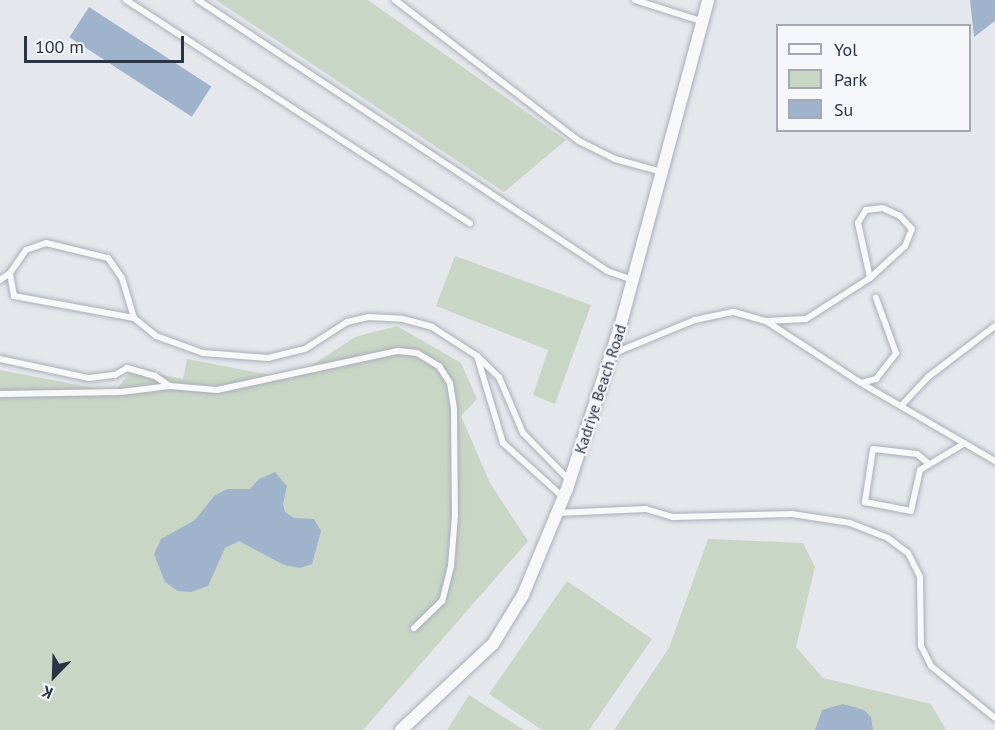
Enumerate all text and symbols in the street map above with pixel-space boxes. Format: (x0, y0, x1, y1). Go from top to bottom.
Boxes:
scale bar (27, 24, 188, 62)
legend (776, 24, 971, 132)
text: 100 m (35, 35, 84, 58)
text: Yol (834, 38, 857, 61)
text: Park (834, 68, 867, 91)
text: Su (834, 98, 853, 121)
street label: Kadriye Beach Road (570, 322, 630, 456)
north arrow (24, 646, 84, 706)
text: K (39, 681, 55, 704)

